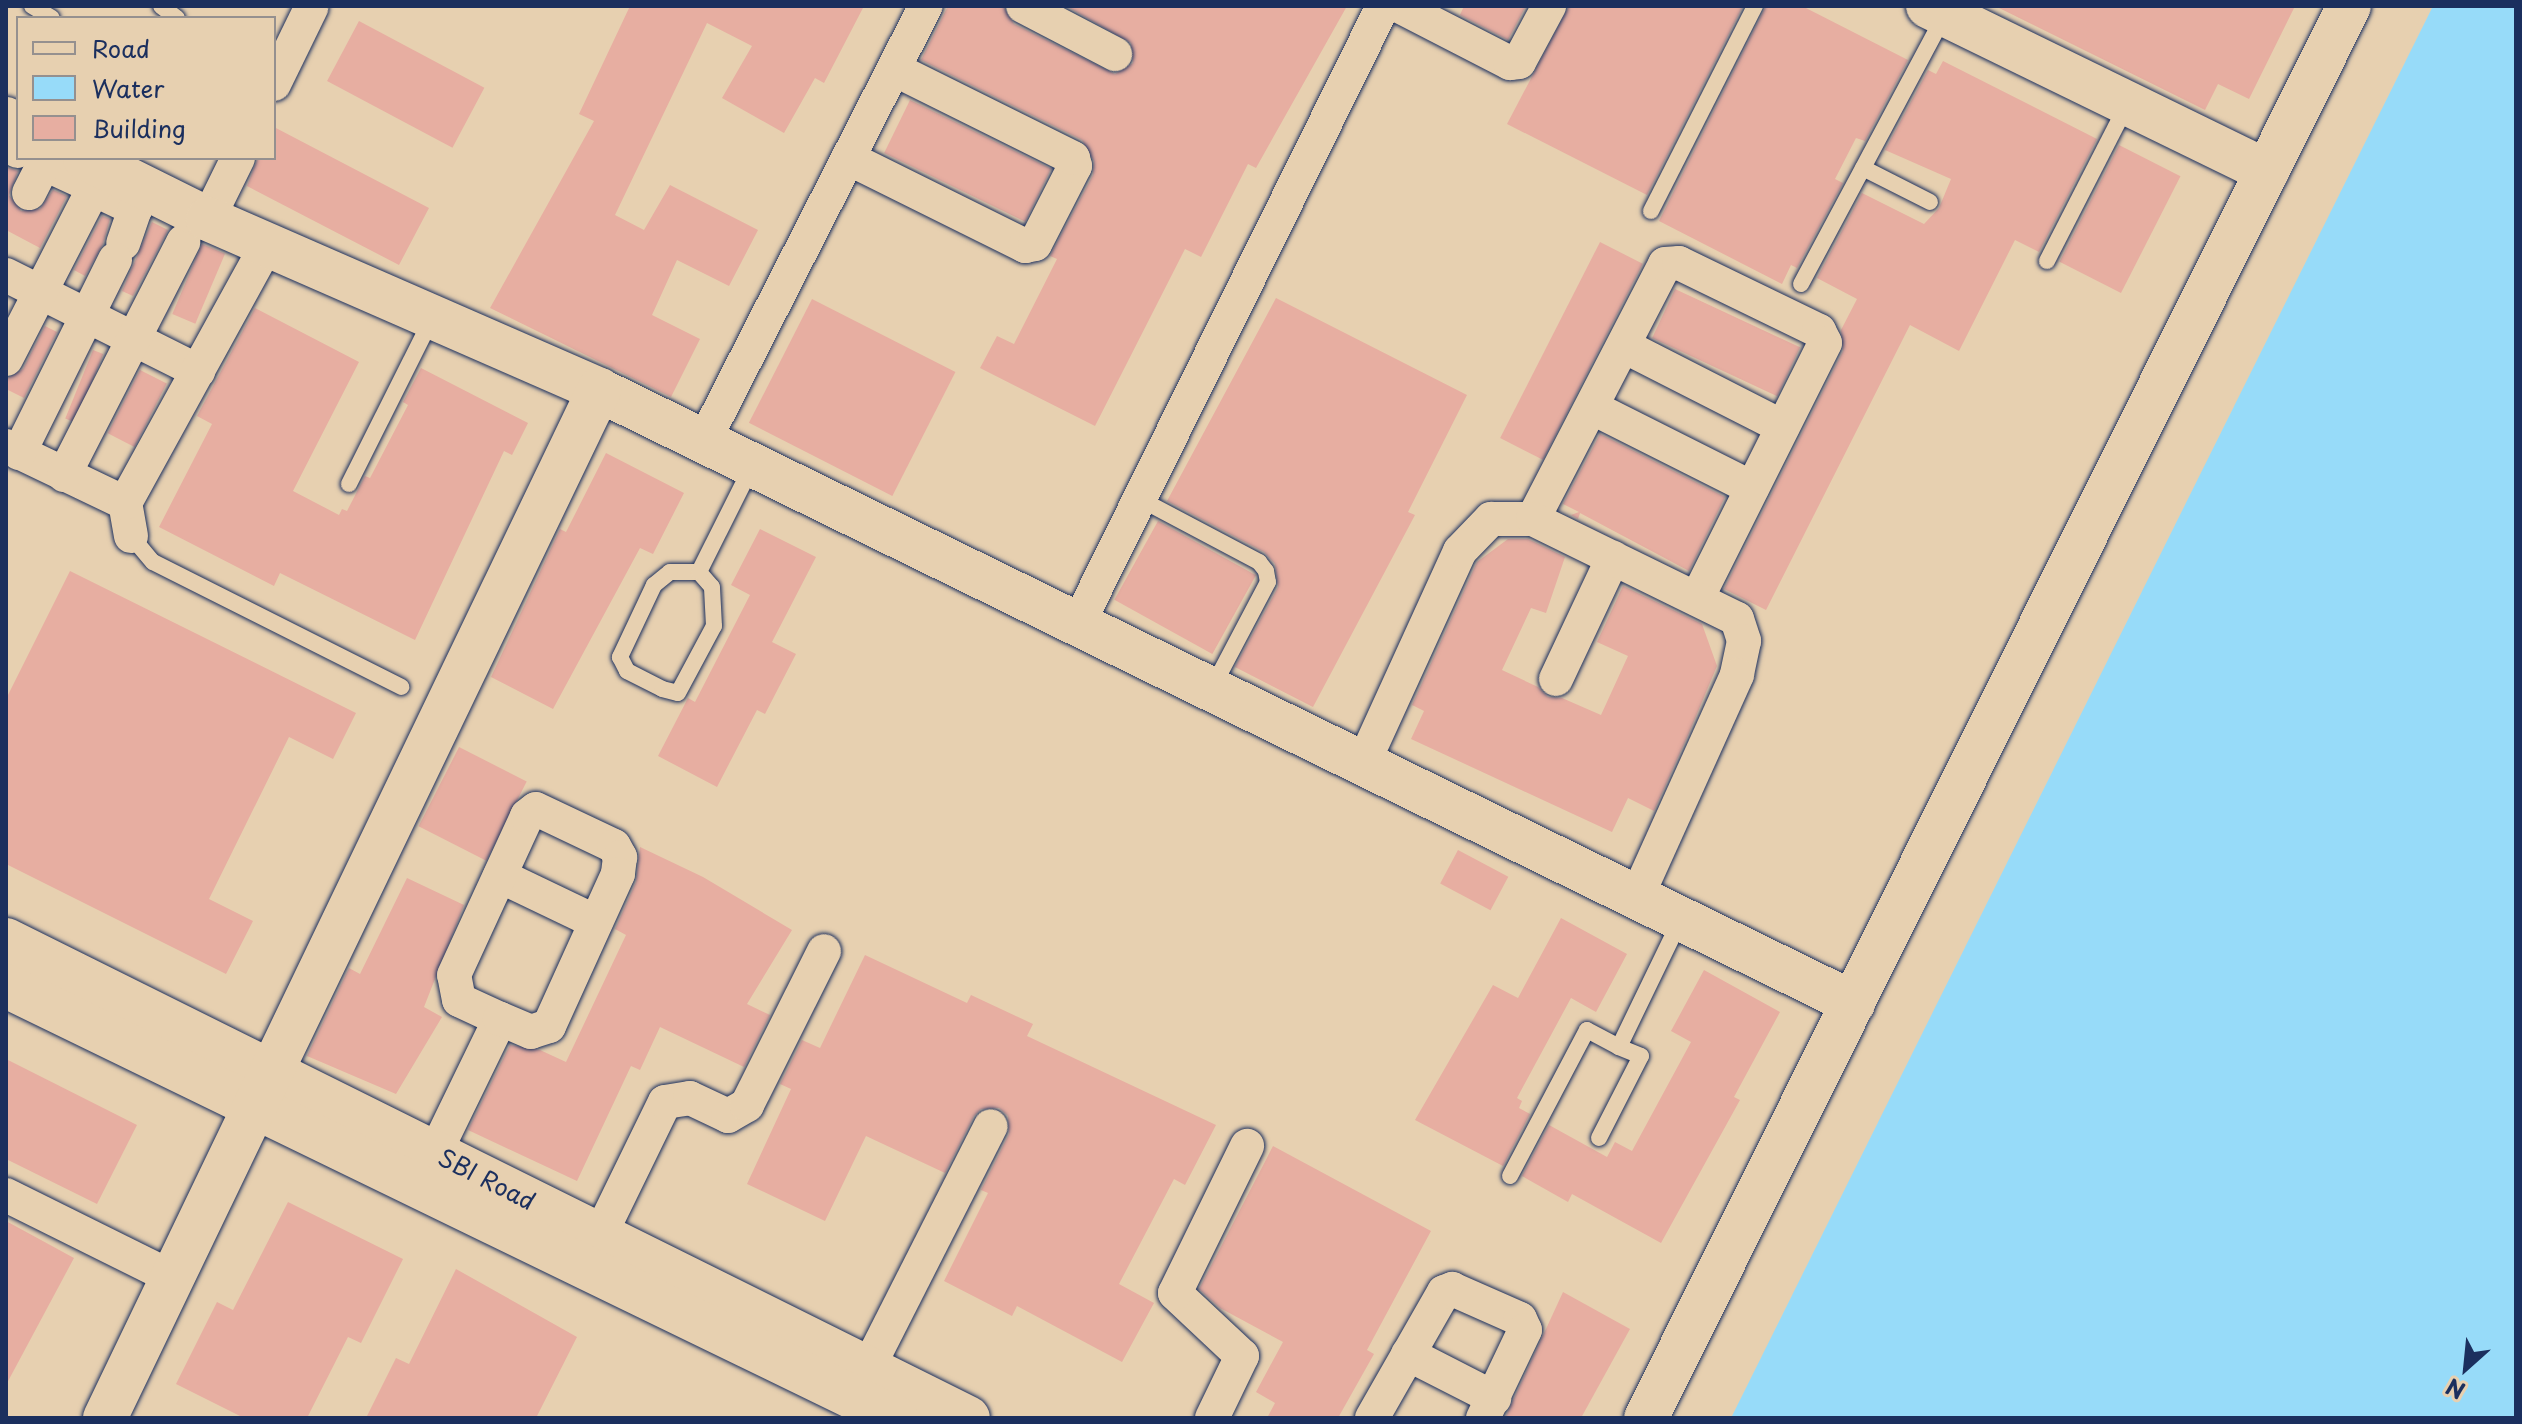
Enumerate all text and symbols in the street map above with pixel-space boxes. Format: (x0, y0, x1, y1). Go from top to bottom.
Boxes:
legend (16, 16, 276, 160)
text: Road (92, 30, 150, 66)
text: Water (92, 70, 164, 106)
text: Building (92, 110, 186, 146)
street label: SBI Road (434, 1143, 540, 1215)
north arrow (2426, 1328, 2506, 1408)
text: N (2440, 1371, 2470, 1408)

